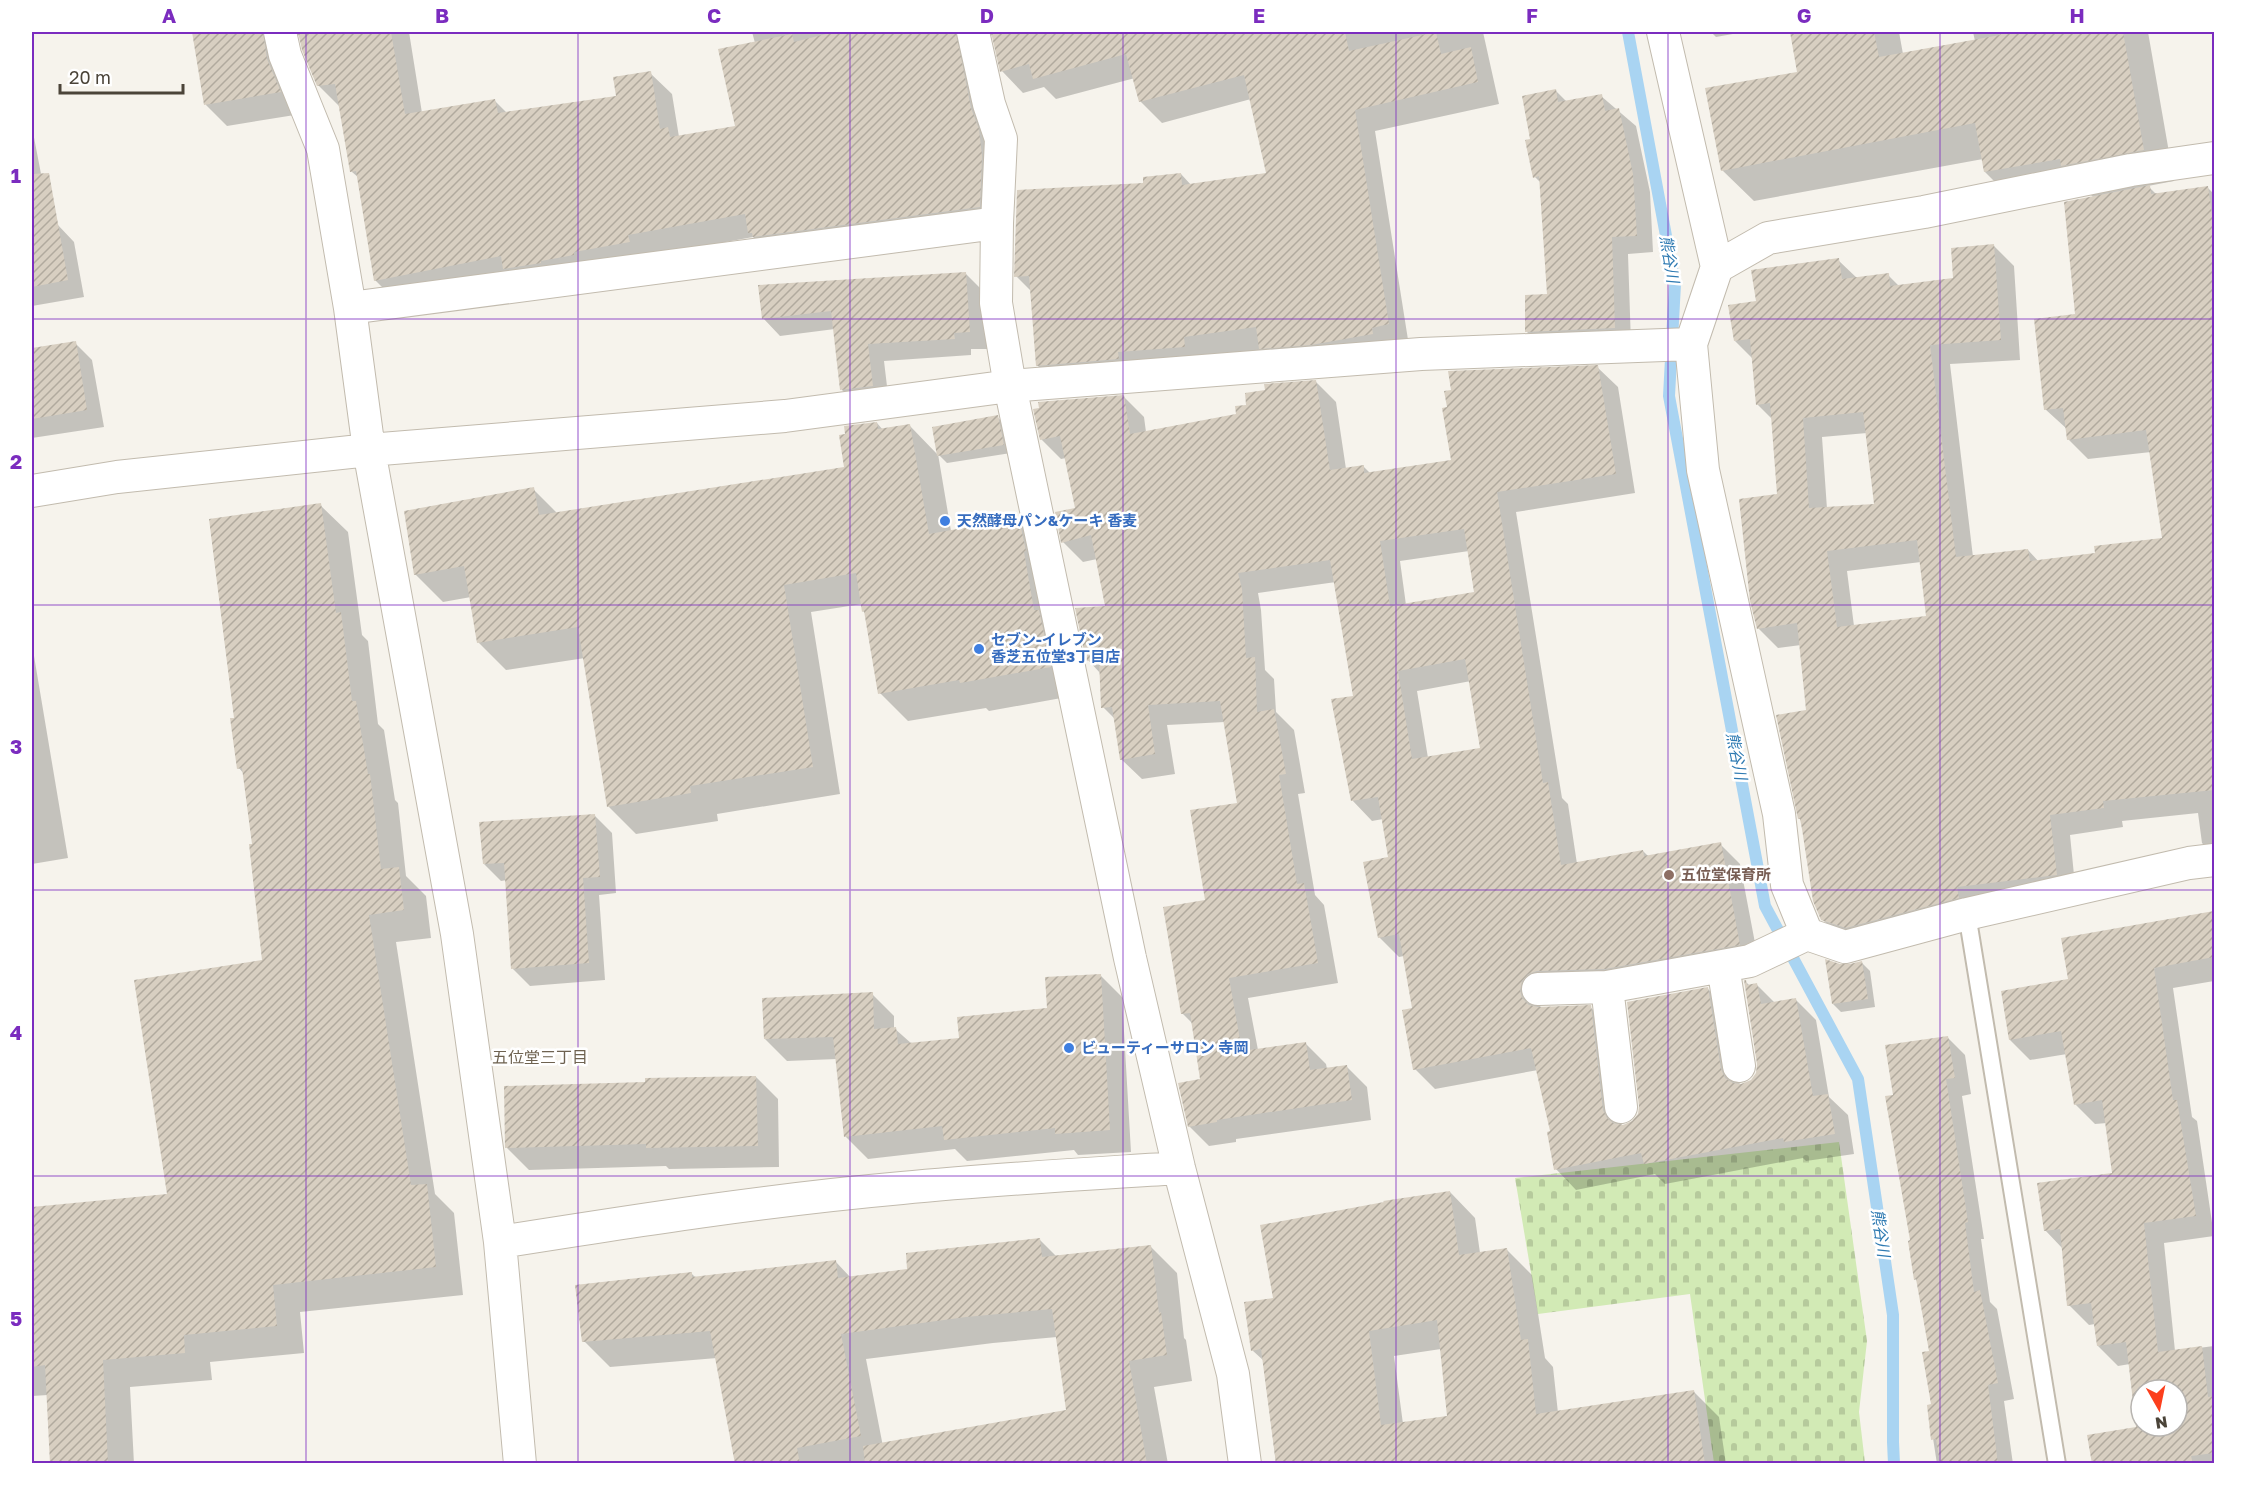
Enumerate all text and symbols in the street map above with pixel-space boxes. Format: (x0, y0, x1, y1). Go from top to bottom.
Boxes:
text: A (162, 3, 176, 27)
text: B (435, 3, 449, 27)
text: C (707, 3, 721, 27)
text: D (980, 3, 994, 27)
text: E (1253, 3, 1265, 27)
text: F (1526, 3, 1538, 27)
text: G (1797, 3, 1811, 27)
text: H (2069, 3, 2085, 27)
scale bar (60, 57, 183, 95)
text: 20 m (69, 66, 111, 88)
text: 1 (11, 163, 21, 187)
water label: 熊谷川 (1656, 234, 1684, 286)
text: 2 (10, 449, 22, 473)
place label: 天然酵母パン&ケーキ 香麦 (957, 511, 1137, 529)
marker: 天然酵母パン&ケーキ 香麦 (938, 514, 952, 528)
place label: セブン-イレブン 香芝五位堂3丁目店 (991, 630, 1120, 665)
marker: セブン-イレブン 香芝五位堂3丁目店 (972, 642, 986, 656)
water label: 熊谷川 (1723, 731, 1752, 783)
text: 3 (10, 734, 22, 758)
place label: 五位堂保育所 (1681, 865, 1771, 883)
marker: 五位堂保育所 (1662, 868, 1676, 882)
text: 4 (10, 1020, 22, 1044)
place label: ビューティーサロン 寺岡 (1081, 1038, 1249, 1056)
marker: ビューティーサロン 寺岡 (1062, 1041, 1076, 1055)
district label: 五位堂三丁目 (492, 1047, 588, 1067)
water label: 熊谷川 (1868, 1208, 1895, 1260)
text: 5 (10, 1306, 22, 1330)
north arrow (2129, 1378, 2189, 1438)
text: N (2154, 1412, 2169, 1434)

